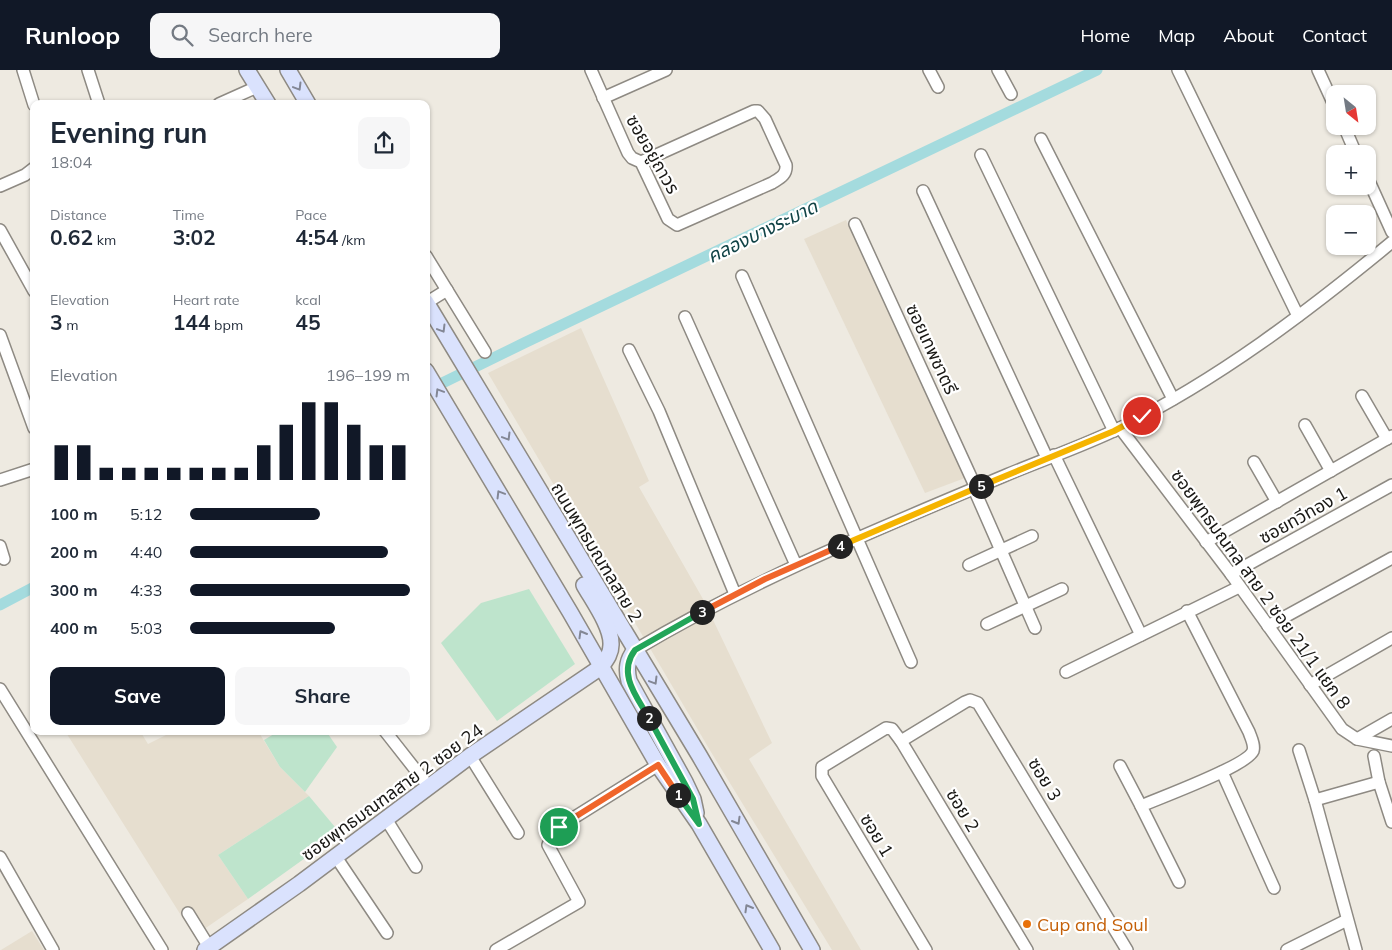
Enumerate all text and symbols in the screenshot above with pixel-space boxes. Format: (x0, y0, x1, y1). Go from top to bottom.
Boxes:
search box (150, 13, 500, 58)
text: Runloop (25, 20, 120, 50)
icon: search (168, 21, 196, 49)
text: Search here (208, 23, 313, 47)
text: Home (1080, 24, 1130, 47)
text: Map (1158, 24, 1195, 47)
text: About (1223, 24, 1274, 47)
text: Contact (1302, 24, 1367, 47)
one-way arrow (292, 81, 302, 90)
north arrow (1326, 85, 1376, 135)
map controls (1326, 85, 1376, 255)
street label: ซอยอยู่ถาวร (620, 110, 685, 198)
text: Evening run (50, 115, 207, 150)
button: share (358, 117, 410, 169)
button: + (1326, 145, 1376, 195)
text: 18:04 (50, 152, 92, 172)
water label: คลองบางระมาด (703, 193, 822, 268)
button: − (1326, 205, 1376, 255)
text: Distance (50, 206, 107, 224)
text: Time (173, 206, 204, 224)
text: Pace (295, 206, 327, 224)
text: 0.62 (50, 224, 93, 250)
text: 3:02 (173, 224, 216, 250)
text: 4:54 (295, 224, 338, 250)
text: km (93, 231, 116, 249)
text: /km (338, 231, 365, 249)
text: Elevation (50, 291, 109, 309)
text: Heart rate (173, 291, 239, 309)
text: kcal (295, 291, 321, 309)
street label: ซอยเทพชาตรี (901, 300, 963, 398)
text: 3 (50, 309, 63, 335)
text: 144 (173, 309, 210, 335)
text: 45 (295, 309, 321, 335)
text: m (63, 316, 79, 334)
text: bpm (210, 316, 243, 334)
one-way arrow (435, 323, 445, 332)
text: Elevation (50, 365, 118, 385)
text: 196–199 m (326, 365, 410, 385)
one-way arrow (435, 388, 445, 397)
pin (1121, 395, 1163, 437)
icon: check (1128, 402, 1156, 430)
one-way arrow (500, 431, 510, 440)
street label: ซอยพุทธมณฑล สาย 2 ซอย 21/1 แยก 8 (1166, 464, 1356, 714)
pin: 5 (968, 474, 994, 498)
text: 5 (977, 477, 986, 495)
street label: ถนนพุทธมณฑลสาย 2 (546, 478, 648, 626)
street label: ซอยทวีทอง 1 (1255, 481, 1351, 549)
one-way arrow (496, 491, 506, 500)
text: 100 m (50, 504, 98, 524)
text: 5:12 (130, 504, 162, 524)
pin: 4 (828, 534, 852, 558)
text: 4 (836, 537, 845, 555)
text: 200 m (50, 542, 98, 562)
text: 4:40 (130, 542, 162, 562)
text: 300 m (50, 580, 98, 600)
text: 4:33 (130, 580, 162, 600)
pin: 3 (690, 600, 714, 624)
text: 3 (698, 603, 707, 621)
text: 400 m (50, 618, 98, 638)
text: 5:03 (130, 618, 162, 638)
one-way arrow (579, 631, 589, 640)
button: Save (50, 667, 225, 725)
button: Share (235, 667, 410, 725)
one-way arrow (647, 676, 657, 685)
pin: 2 (636, 706, 662, 730)
text: 2 (645, 709, 654, 727)
street label: ซอยพุทธมณฑลสาย 2 ซอย 24 (297, 718, 488, 866)
street label: ซอย 3 (1023, 753, 1067, 805)
pin: 1 (666, 782, 690, 808)
street label: ซอย 2 (941, 784, 985, 836)
text: 1 (674, 786, 683, 804)
pin (538, 806, 580, 848)
street label: ซอย 1 (855, 809, 899, 861)
icon: arrive (545, 813, 573, 841)
one-way arrow (730, 815, 740, 824)
one-way arrow (744, 904, 754, 913)
place label: Cup and Soul (1037, 913, 1148, 936)
marker: Cup and Soul (1021, 918, 1033, 930)

